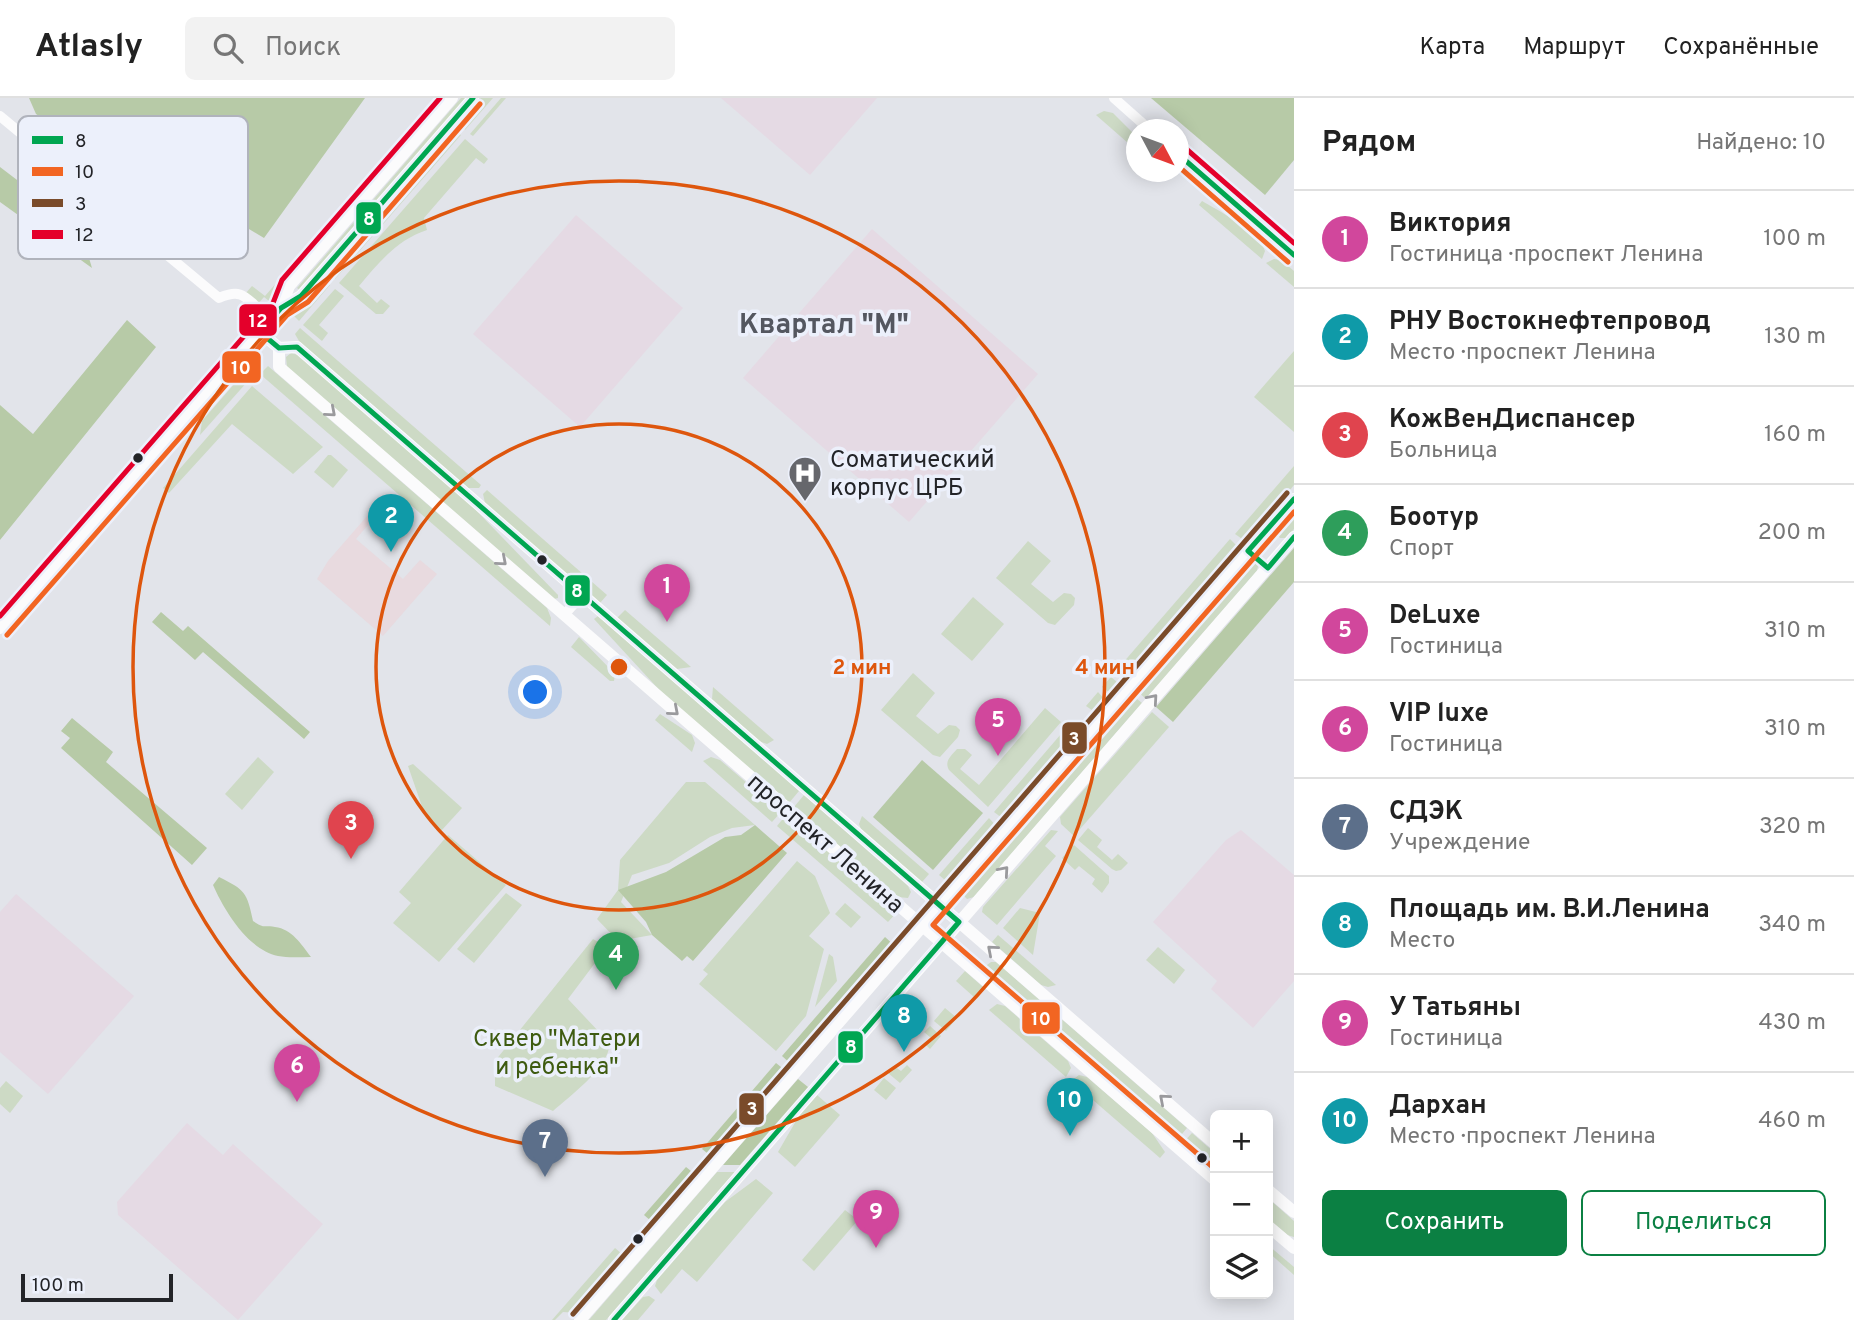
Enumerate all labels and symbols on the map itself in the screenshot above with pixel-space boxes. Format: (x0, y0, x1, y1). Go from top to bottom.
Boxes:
legend (18, 116, 248, 259)
north arrow (1126, 119, 1189, 182)
text: 8 (75, 130, 87, 154)
text: 10 (75, 161, 94, 185)
text: 3 (75, 193, 86, 217)
line badge: 8 (355, 201, 382, 235)
text: 8 (363, 208, 375, 232)
text: 12 (75, 224, 94, 248)
line badge: 12 (238, 303, 278, 337)
district label: Квартал "М" (739, 308, 909, 344)
text: 12 (248, 310, 268, 334)
line badge: 10 (221, 350, 262, 384)
text: 10 (231, 357, 251, 381)
one-way arrow (323, 404, 336, 416)
place label: Соматический корпус ЦРБ (830, 446, 995, 504)
unlabelled marker (131, 451, 145, 465)
hospital icon: Соматический корпус ЦРБ (786, 454, 824, 503)
pin: 2 (368, 494, 414, 552)
one-way arrow (494, 553, 507, 565)
unlabelled marker (535, 553, 549, 567)
pin: 1 (644, 564, 690, 622)
line badge: 8 (564, 574, 591, 607)
text: 8 (571, 580, 583, 604)
centre of rings (607, 655, 631, 679)
text: 2 мин (832, 655, 892, 682)
text: 4 мин (1075, 655, 1135, 682)
your location (518, 675, 552, 709)
one-way arrow (1145, 694, 1157, 707)
pin: 5 (975, 698, 1021, 756)
one-way arrow (666, 703, 679, 715)
line badge: 3 (1061, 721, 1088, 755)
text: 3 (1068, 728, 1080, 752)
street label: проспект Ленина (740, 768, 909, 921)
pin: 3 (328, 801, 374, 859)
one-way arrow (996, 866, 1008, 879)
pin: 4 (593, 932, 639, 990)
one-way arrow (987, 946, 1000, 958)
pin: 8 (881, 994, 927, 1052)
line badge: 10 (1021, 1001, 1061, 1035)
text: 10 (1031, 1008, 1051, 1032)
park label: Сквер "Матери и ребенка" (473, 1025, 641, 1083)
line badge: 8 (837, 1030, 864, 1064)
text: 8 (845, 1036, 857, 1060)
pin: 6 (274, 1044, 320, 1102)
pin: 10 (1047, 1078, 1093, 1136)
line badge: 3 (738, 1092, 765, 1126)
one-way arrow (1159, 1095, 1172, 1107)
text: 3 (746, 1098, 758, 1122)
pin: 7 (522, 1119, 568, 1177)
unlabelled marker (1195, 1151, 1209, 1165)
pin: 9 (853, 1190, 899, 1248)
unlabelled marker (631, 1232, 645, 1246)
scale bar (21, 1271, 173, 1303)

